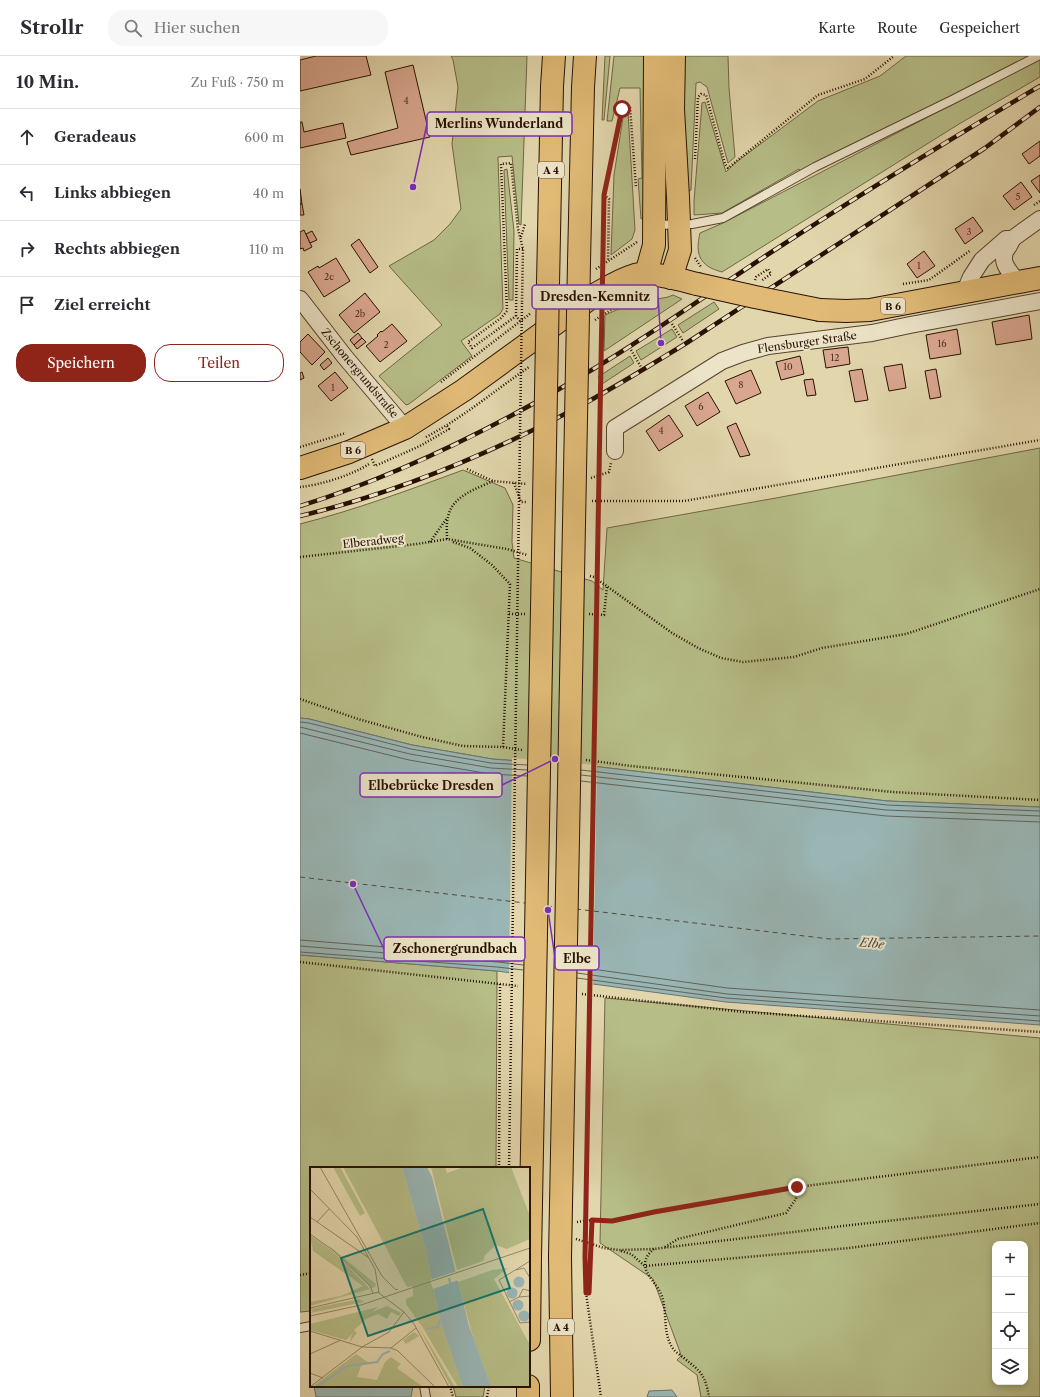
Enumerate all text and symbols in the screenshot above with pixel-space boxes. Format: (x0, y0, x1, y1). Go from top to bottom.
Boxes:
search box (108, 10, 388, 46)
text: Strollr (20, 16, 84, 39)
icon: search (122, 17, 144, 39)
text: Hier suchen (154, 18, 240, 37)
text: Karte (818, 19, 855, 37)
text: Route (877, 19, 917, 37)
text: Gespeichert (939, 19, 1020, 37)
text: 10 Min. (16, 72, 79, 92)
text: Zu Fuß · 750 m (191, 74, 284, 90)
house number: 4 (403, 95, 409, 106)
route start (613, 100, 631, 118)
callout: Merlins Wunderland (427, 112, 572, 136)
text: Merlins Wunderland (435, 116, 563, 131)
icon: ahead (16, 126, 38, 148)
text: Geradeaus (54, 127, 136, 146)
text: 600 m (244, 129, 284, 145)
road number: A 4 (538, 162, 564, 178)
icon: left (16, 182, 38, 204)
text: Links abbiegen (54, 183, 171, 202)
text: 40 m (253, 185, 284, 201)
house number: 5 (1016, 191, 1021, 202)
house number: 3 (967, 226, 972, 237)
icon: right (16, 238, 38, 260)
text: Rechts abbiegen (54, 239, 180, 258)
text: 110 m (249, 241, 284, 257)
house number: 1 (917, 260, 921, 271)
house number: 2c (324, 271, 334, 282)
callout: Dresden-Kemnitz (532, 285, 658, 309)
text: Dresden-Kemnitz (540, 289, 650, 304)
icon: arrive (16, 294, 38, 316)
text: Ziel erreicht (54, 295, 150, 314)
road number: B 6 (881, 298, 905, 314)
house number: 2b (355, 308, 366, 319)
street label: Zschonergrundstraße (318, 325, 402, 421)
street label: Flensburger Straße (756, 328, 858, 356)
house number: 16 (937, 338, 947, 349)
house number: 2 (383, 339, 389, 350)
button: Speichern (16, 344, 146, 382)
button: Teilen (154, 344, 284, 382)
house number: 12 (831, 352, 839, 363)
house number: 10 (783, 361, 793, 372)
house number: 8 (738, 379, 744, 390)
house number: 1 (331, 382, 335, 393)
house number: 6 (698, 401, 704, 412)
house number: 4 (658, 425, 664, 436)
road number: B 6 (341, 442, 365, 458)
street label: Elberadweg (342, 531, 404, 551)
callout: Elbebrücke Dresden (360, 773, 502, 797)
text: Elbebrücke Dresden (368, 778, 495, 793)
water label: Elbe (858, 934, 886, 952)
callout: Zschonergrundbach (384, 937, 525, 961)
text: Zschonergrundbach (393, 941, 518, 956)
callout: Elbe (555, 946, 599, 970)
text: Elbe (563, 951, 591, 966)
inset map (310, 1167, 530, 1387)
route end (788, 1178, 806, 1196)
map controls (992, 1241, 1028, 1385)
button: + (992, 1241, 1028, 1277)
button: − (992, 1277, 1028, 1313)
button: locate (992, 1313, 1028, 1349)
road number: A 4 (548, 1319, 574, 1335)
button: layers (992, 1349, 1028, 1385)

